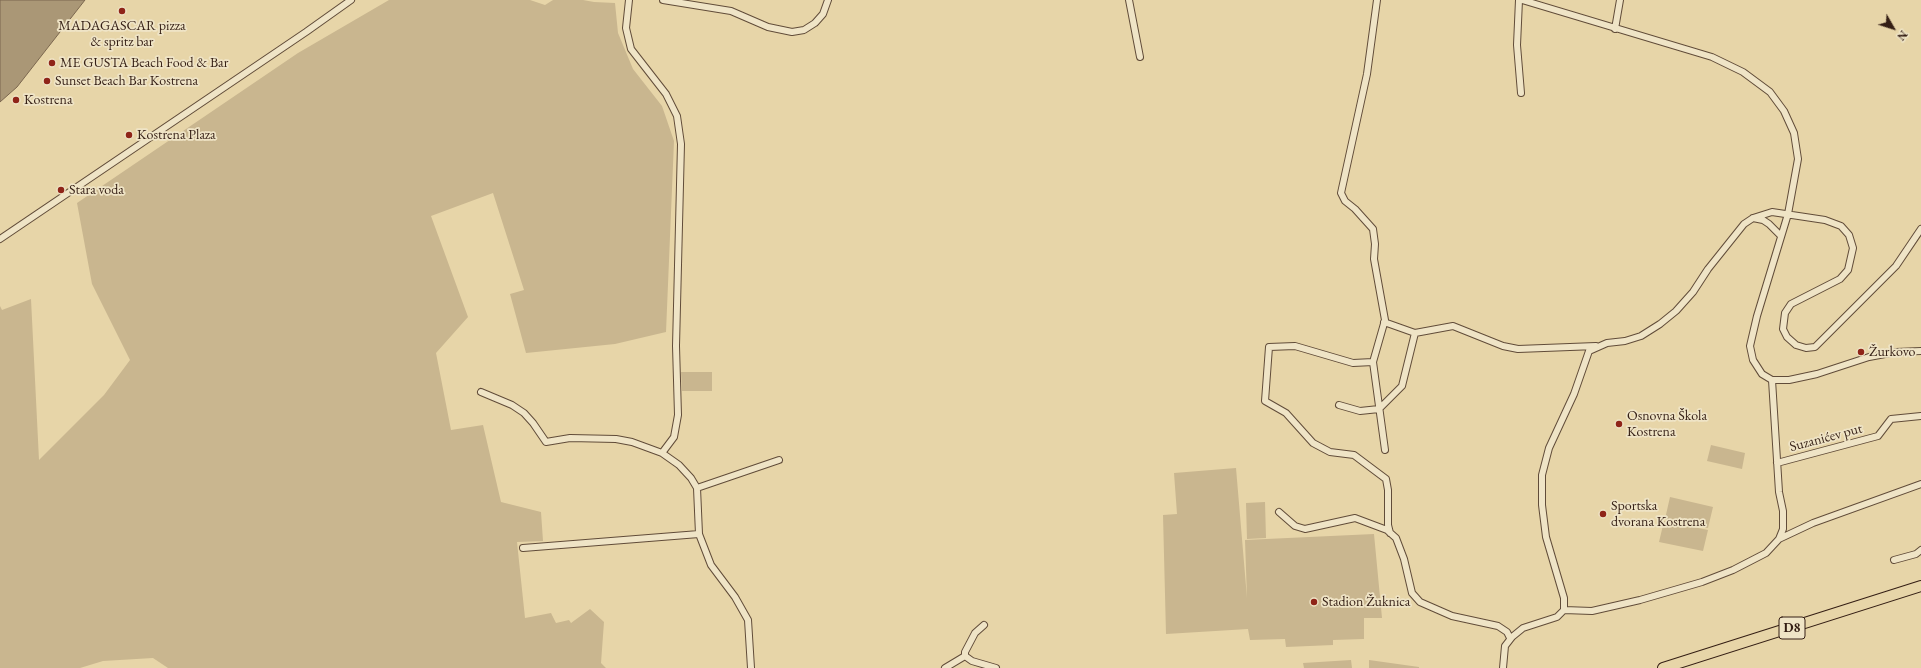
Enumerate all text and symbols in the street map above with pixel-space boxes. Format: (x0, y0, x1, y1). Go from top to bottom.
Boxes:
marker: MADAGASCAR pizza & spritz bar (117, 6, 127, 16)
north arrow (1873, 8, 1913, 48)
place label: MADAGASCAR pizza & spritz bar (58, 18, 186, 50)
text: N (1894, 28, 1911, 43)
place label: ME GUSTA Beach Food & Bar (60, 55, 228, 71)
marker: ME GUSTA Beach Food & Bar (47, 58, 57, 68)
place label: Sunset Beach Bar Kostrena (55, 73, 198, 89)
marker: Sunset Beach Bar Kostrena (42, 76, 52, 86)
place label: Kostrena (24, 92, 72, 108)
marker: Kostrena (11, 95, 21, 105)
place label: Kostrena Plaza (137, 127, 216, 143)
marker: Kostrena Plaza (124, 130, 134, 140)
place label: Stara voda (69, 182, 124, 198)
marker: Stara voda (56, 185, 66, 195)
place label: Žurkovo (1869, 344, 1915, 360)
marker: Žurkovo (1856, 347, 1866, 357)
place label: Osnovna Škola Kostrena (1627, 408, 1707, 440)
marker: Osnovna Škola Kostrena (1614, 419, 1624, 429)
street label: Suzanićev put (1788, 420, 1864, 456)
place label: Sportska dvorana Kostrena (1611, 498, 1705, 530)
marker: Sportska dvorana Kostrena (1598, 509, 1608, 519)
place label: Stadion Žuknica (1322, 594, 1410, 610)
marker: Stadion Žuknica (1309, 597, 1319, 607)
road number: D8 (1779, 617, 1805, 639)

